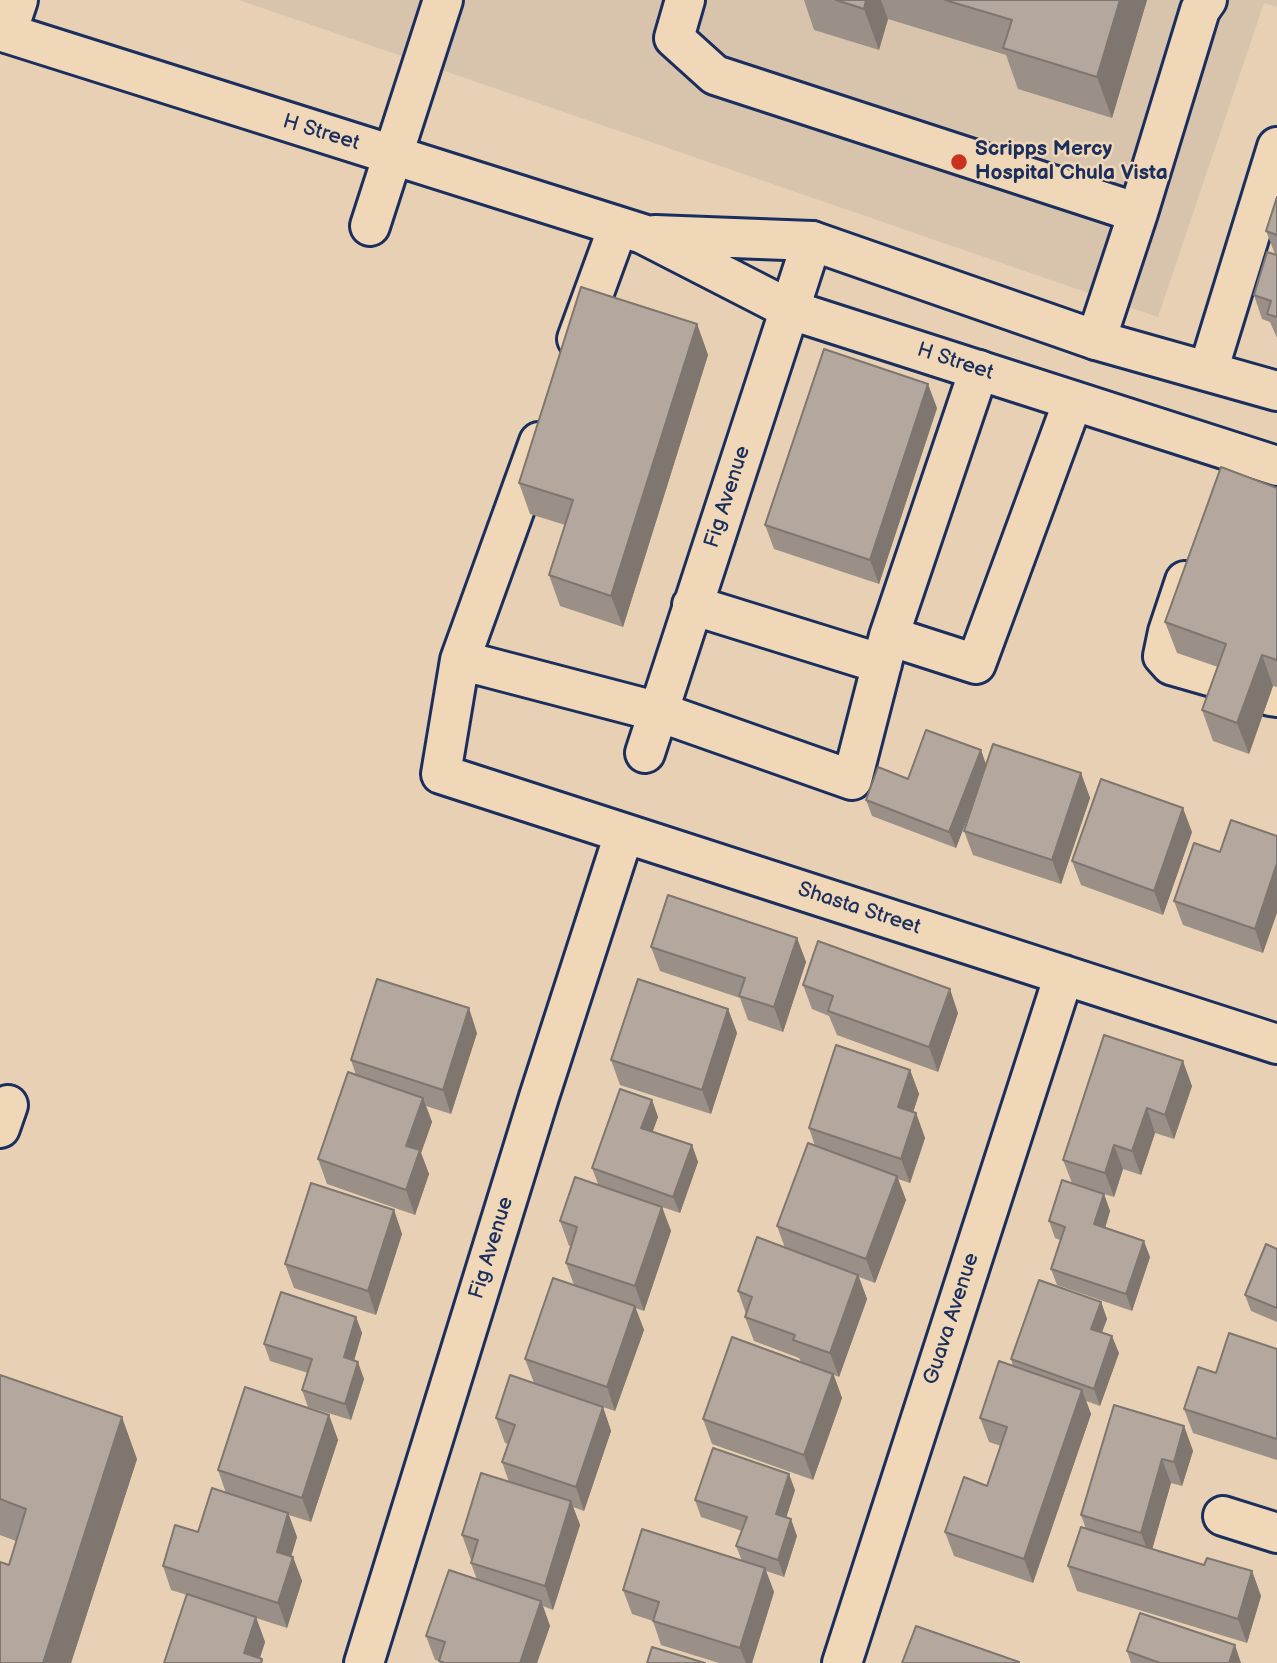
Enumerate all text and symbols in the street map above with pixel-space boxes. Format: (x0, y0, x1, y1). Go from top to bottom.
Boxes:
street label: H Street (280, 109, 362, 157)
place label: Scripps Mercy Hospital Chula Vista (975, 137, 1168, 187)
marker: Scripps Mercy Hospital Chula Vista (949, 152, 969, 172)
street label: H Street (914, 338, 996, 386)
street label: Fig Avenue (700, 443, 756, 551)
street label: Shasta Street (794, 877, 924, 941)
street label: Fig Avenue (464, 1194, 520, 1302)
street label: Guava Avenue (919, 1250, 985, 1388)

